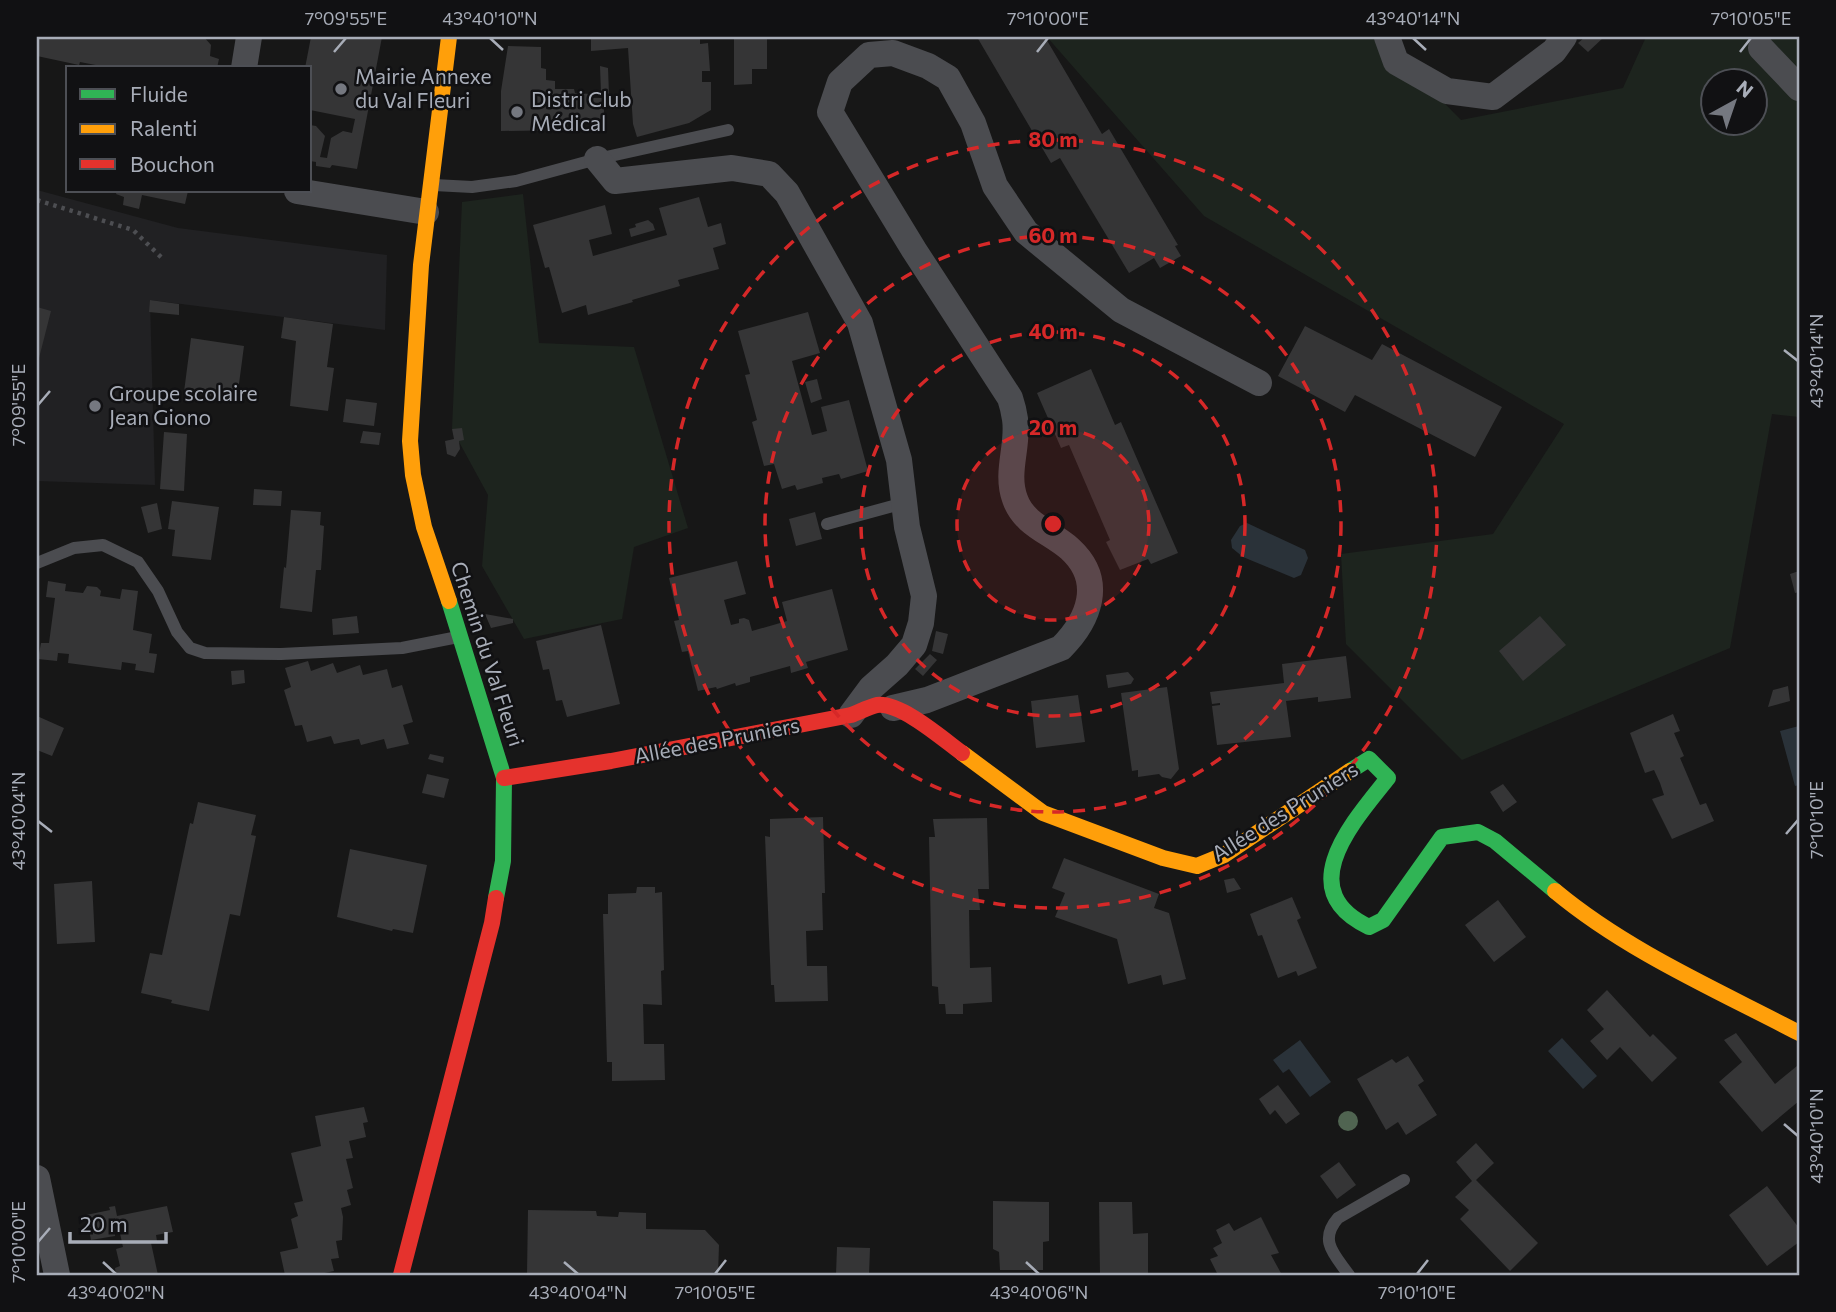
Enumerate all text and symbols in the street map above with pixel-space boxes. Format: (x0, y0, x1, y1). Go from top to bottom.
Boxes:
text: 7°09'55"E (305, 7, 387, 29)
text: 43°40'10"N (442, 7, 538, 29)
text: 7°10'00"E (1007, 7, 1089, 29)
text: 43°40'14"N (1366, 7, 1460, 29)
text: 7°10'05"E (1711, 7, 1791, 29)
place label: Mairie Annexe du Val Fleuri (355, 63, 492, 112)
legend (66, 66, 312, 192)
north arrow (1700, 66, 1770, 136)
text: N (1732, 75, 1758, 102)
text: Fluide (130, 81, 188, 106)
marker: Mairie Annexe du Val Fleuri (333, 81, 349, 97)
place label: Distri Club Médical (531, 86, 632, 135)
marker: Distri Club Médical (509, 104, 525, 120)
text: Ralenti (130, 115, 197, 140)
text: 80 m (1028, 126, 1078, 151)
text: Bouchon (130, 151, 215, 176)
text: 60 m (1028, 222, 1078, 247)
text: 43°40'14"N (1805, 314, 1827, 408)
text: 40 m (1028, 318, 1078, 343)
text: 7°09'55"E (7, 364, 29, 446)
place label: Groupe scolaire Jean Giono (109, 380, 258, 429)
marker: Groupe scolaire Jean Giono (87, 398, 103, 414)
text: 20 m (1029, 414, 1077, 439)
centre of rings (1041, 512, 1065, 536)
street label: Chemin du Val Fleuri (447, 558, 530, 749)
street label: Allée des Pruniers (632, 711, 801, 768)
street label: Allée des Pruniers (1207, 756, 1362, 866)
text: 43°40'04"N (7, 772, 29, 870)
text: 7°10'10"E (1805, 781, 1827, 859)
text: 43°40'10"N (1805, 1088, 1827, 1184)
scale bar (70, 1200, 166, 1244)
text: 7°10'00"E (7, 1201, 29, 1283)
text: 20 m (80, 1211, 128, 1236)
text: 43°40'02"N (67, 1281, 165, 1303)
text: 43°40'04"N (529, 1281, 627, 1303)
text: 7°10'05"E (675, 1281, 755, 1303)
text: 43°40'06"N (990, 1281, 1088, 1303)
text: 7°10'10"E (1378, 1281, 1456, 1303)

